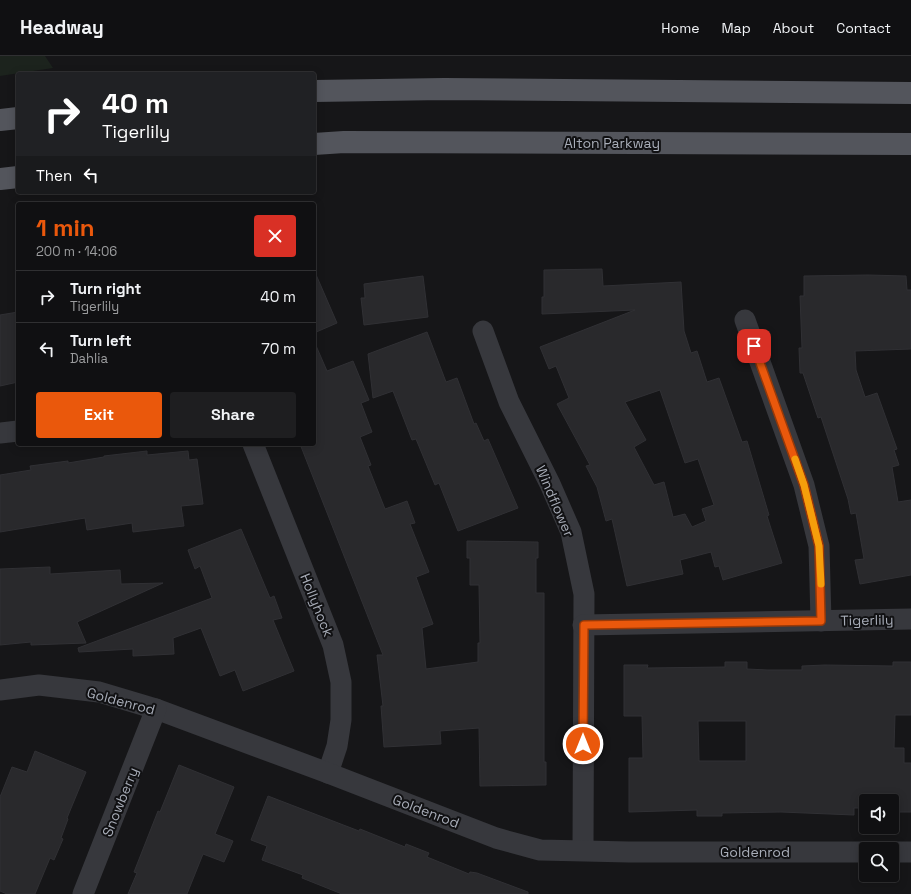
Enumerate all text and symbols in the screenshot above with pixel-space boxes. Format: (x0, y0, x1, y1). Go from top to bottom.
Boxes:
text: Headway (20, 15, 104, 40)
text: Home (661, 19, 699, 37)
text: Map (721, 19, 751, 37)
text: About (773, 19, 814, 37)
text: Contact (836, 19, 891, 37)
text: 40 m (102, 85, 169, 121)
icon: right (36, 88, 88, 140)
text: Tigerlily (102, 120, 170, 143)
street label: Alton Parkway (564, 134, 660, 152)
icon: left (80, 164, 102, 186)
text: Then (36, 166, 72, 185)
text: 1 min (36, 212, 95, 243)
button: close (254, 215, 296, 257)
text: 200 m · 14:06 (36, 243, 117, 260)
text: Turn right (70, 279, 141, 298)
icon: right (36, 286, 58, 308)
text: 40 m (260, 287, 296, 306)
text: Tigerlily (70, 298, 119, 315)
pin (737, 329, 771, 363)
text: Turn left (70, 331, 132, 350)
icon: arrive (743, 335, 765, 357)
icon: left (36, 338, 58, 360)
text: 70 m (261, 339, 296, 358)
text: Dahlia (70, 350, 108, 367)
button: Exit (36, 392, 162, 438)
button: Share (170, 392, 296, 438)
street label: Windflower (532, 463, 578, 539)
street label: Hollyhock (296, 571, 338, 640)
street label: Tigerlily (840, 611, 894, 629)
street label: Goldenrod (85, 683, 157, 719)
position arrow (562, 723, 604, 765)
street label: Snowberry (98, 765, 142, 839)
street label: Goldenrod (390, 790, 462, 832)
map controls (859, 794, 899, 882)
button: sound (859, 794, 899, 834)
button: search (859, 842, 899, 882)
street label: Goldenrod (720, 843, 790, 861)

